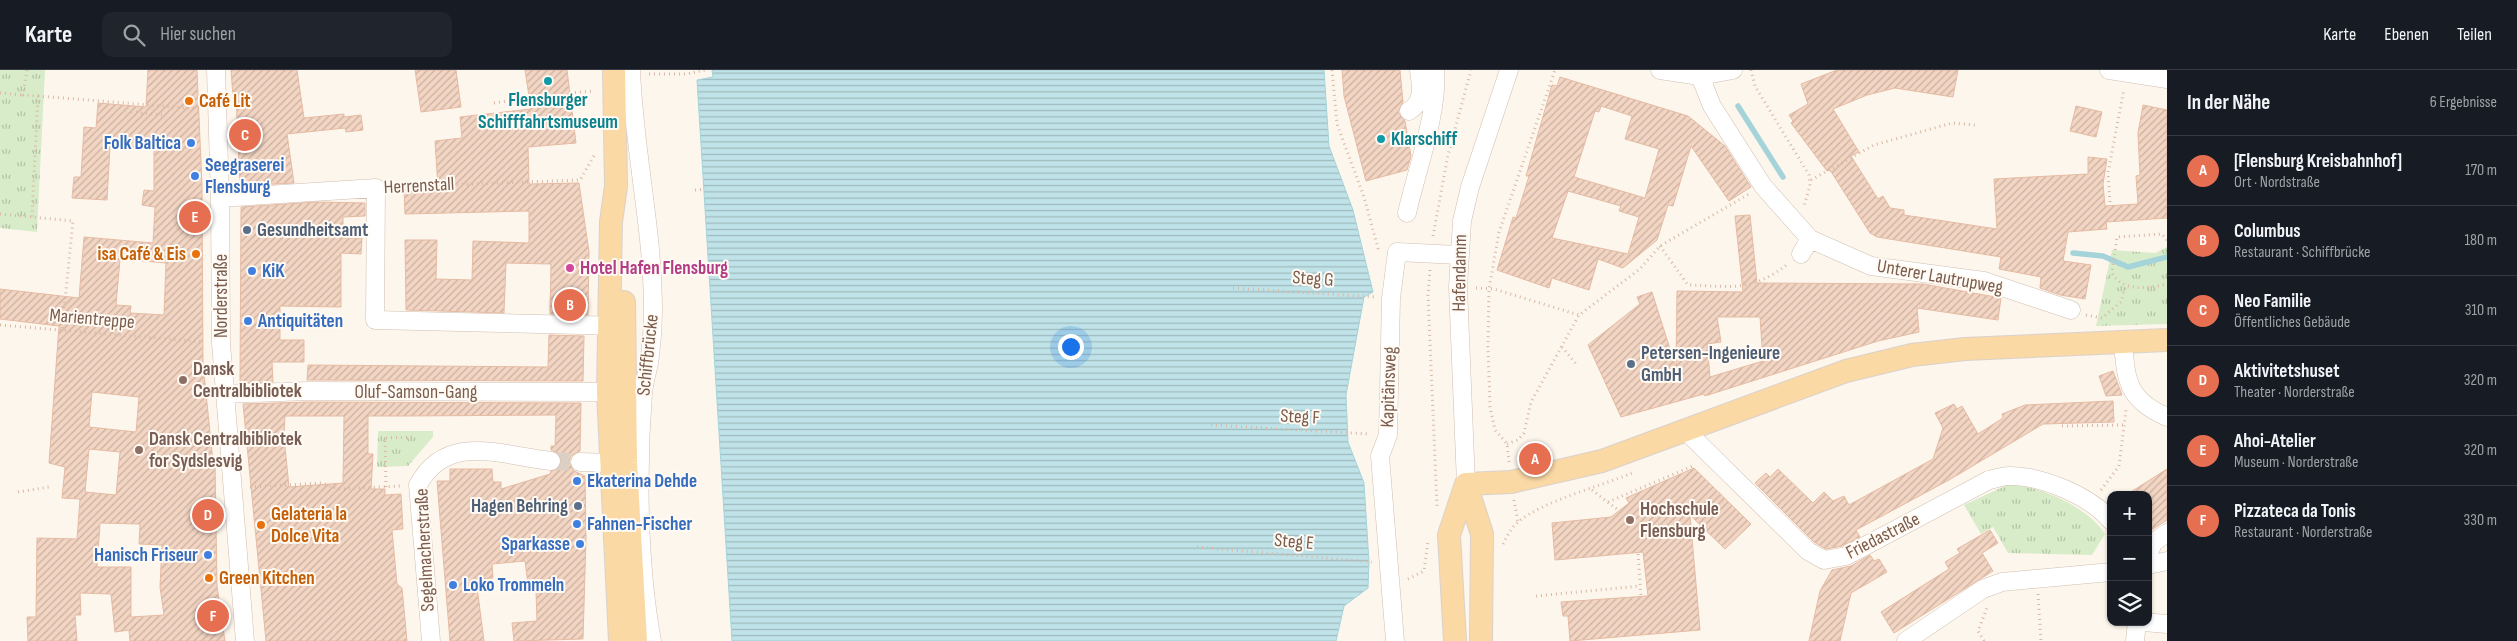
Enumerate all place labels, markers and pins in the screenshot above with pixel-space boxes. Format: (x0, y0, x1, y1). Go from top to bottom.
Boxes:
marker: Flensburger Schifffahrtsmuseum (542, 75, 554, 87)
place label: Flensburger Schifffahrtsmuseum (478, 89, 618, 134)
place label: Café Lit (199, 90, 251, 113)
marker: Café Lit (183, 95, 195, 107)
pin: C (229, 116, 261, 154)
place label: Klarschiff (1391, 128, 1458, 151)
place label: Folk Baltica (104, 132, 181, 155)
marker: Klarschiff (1375, 133, 1387, 145)
marker: Folk Baltica (185, 137, 197, 149)
place label: Seegraserei Flensburg (205, 154, 284, 199)
marker: Seegraserei Flensburg (189, 170, 201, 182)
pin: E (179, 198, 211, 236)
place label: Gesundheitsamt (257, 219, 368, 242)
marker: Gesundheitsamt (241, 224, 253, 236)
place label: isa Café & Eis (98, 243, 186, 266)
marker: isa Café & Eis (190, 248, 202, 260)
place label: Hotel Hafen Flensburg (580, 257, 728, 280)
place label: KiK (262, 260, 285, 283)
marker: Hotel Hafen Flensburg (564, 262, 576, 274)
marker: KiK (246, 265, 258, 277)
pin: B (554, 286, 586, 324)
place label: Antiquitäten (257, 310, 343, 333)
marker: Antiquitäten (242, 315, 254, 327)
place label: Petersen-Ingenieure GmbH (1641, 342, 1780, 387)
place label: Dansk Centralbibliotek (193, 358, 302, 403)
marker: Petersen-Ingenieure GmbH (1625, 358, 1637, 370)
marker: Dansk Centralbibliotek (177, 374, 189, 386)
place label: Dansk Centralbibliotek for Sydslesvig (149, 428, 302, 473)
pin: A (1519, 440, 1551, 478)
marker: Dansk Centralbibliotek for Sydslesvig (133, 444, 145, 456)
place label: Ekaterina Dehde (587, 470, 697, 493)
marker: Ekaterina Dehde (571, 475, 583, 487)
place label: Hagen Behring (471, 495, 568, 518)
pin: D (192, 496, 224, 534)
place label: Hochschule Flensburg (1640, 498, 1719, 543)
marker: Hagen Behring (572, 500, 584, 512)
place label: Gelateria la Dolce Vita (271, 503, 347, 548)
place label: Fahnen-Fischer (587, 513, 693, 536)
marker: Hochschule Flensburg (1624, 514, 1636, 526)
marker: Fahnen-Fischer (571, 518, 583, 530)
marker: Gelateria la Dolce Vita (255, 519, 267, 531)
place label: Sparkasse (501, 533, 570, 556)
marker: Sparkasse (574, 538, 586, 550)
place label: Hanisch Friseur (94, 544, 198, 567)
marker: Hanisch Friseur (202, 549, 214, 561)
place label: Green Kitchen (219, 567, 315, 590)
marker: Green Kitchen (203, 572, 215, 584)
place label: Loko Trommeln (463, 574, 564, 597)
marker: Loko Trommeln (447, 579, 459, 591)
pin: F (197, 597, 229, 635)

